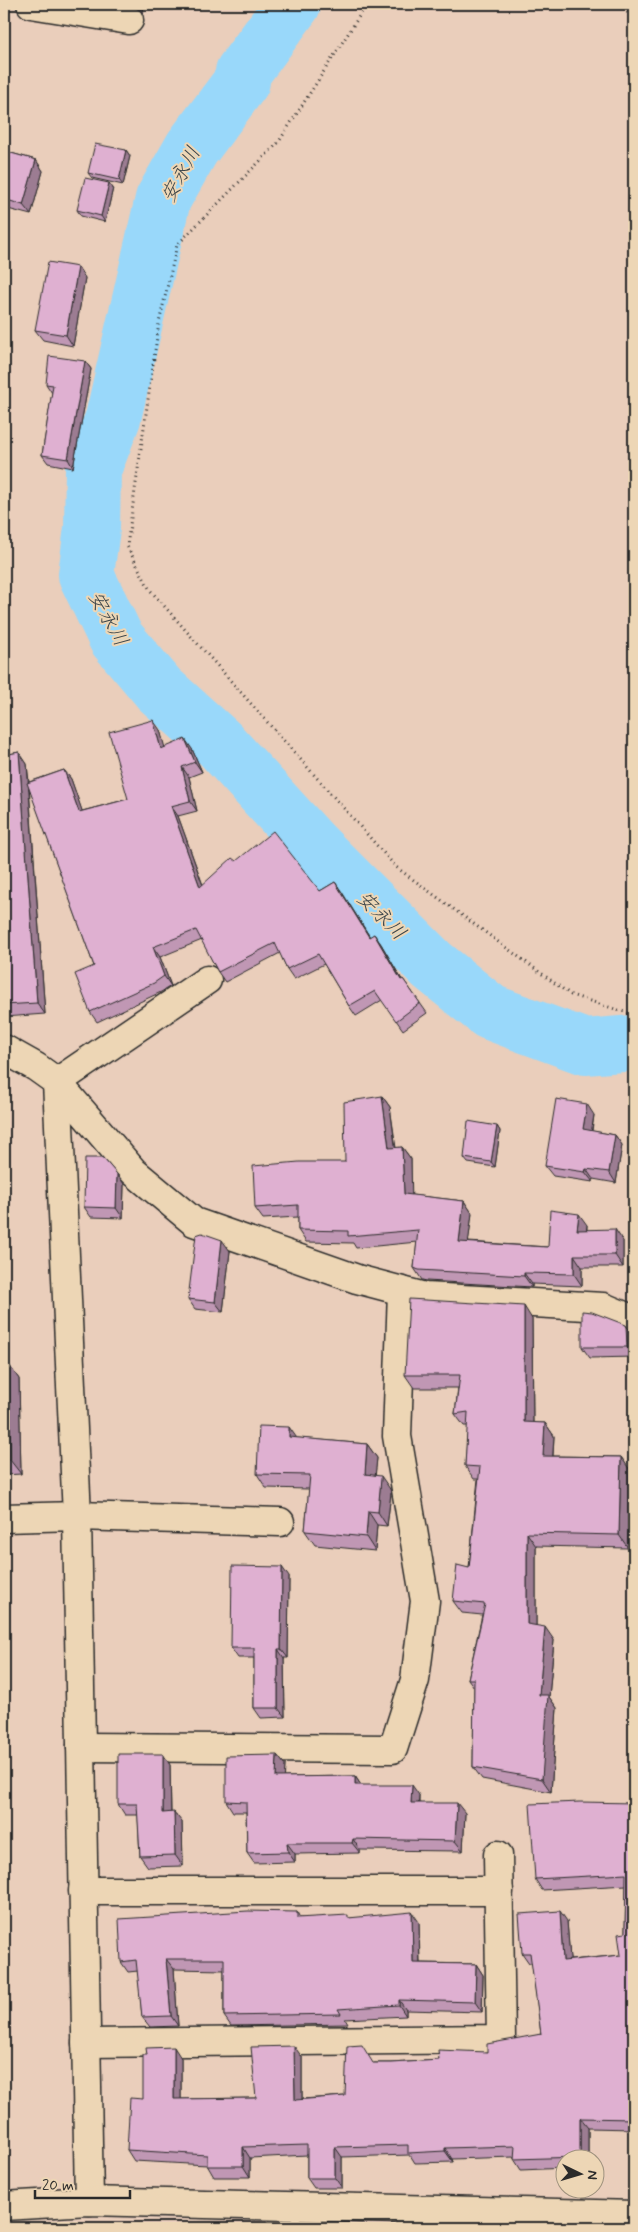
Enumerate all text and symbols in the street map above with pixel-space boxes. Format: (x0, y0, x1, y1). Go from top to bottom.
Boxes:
water label: 安永川 (155, 142, 207, 208)
water label: 安永川 (81, 586, 134, 652)
water label: 安永川 (350, 885, 412, 947)
north arrow (556, 2150, 606, 2200)
scale bar (35, 2167, 130, 2199)
text: N (583, 2170, 601, 2180)
text: 20 m (42, 2176, 74, 2196)

